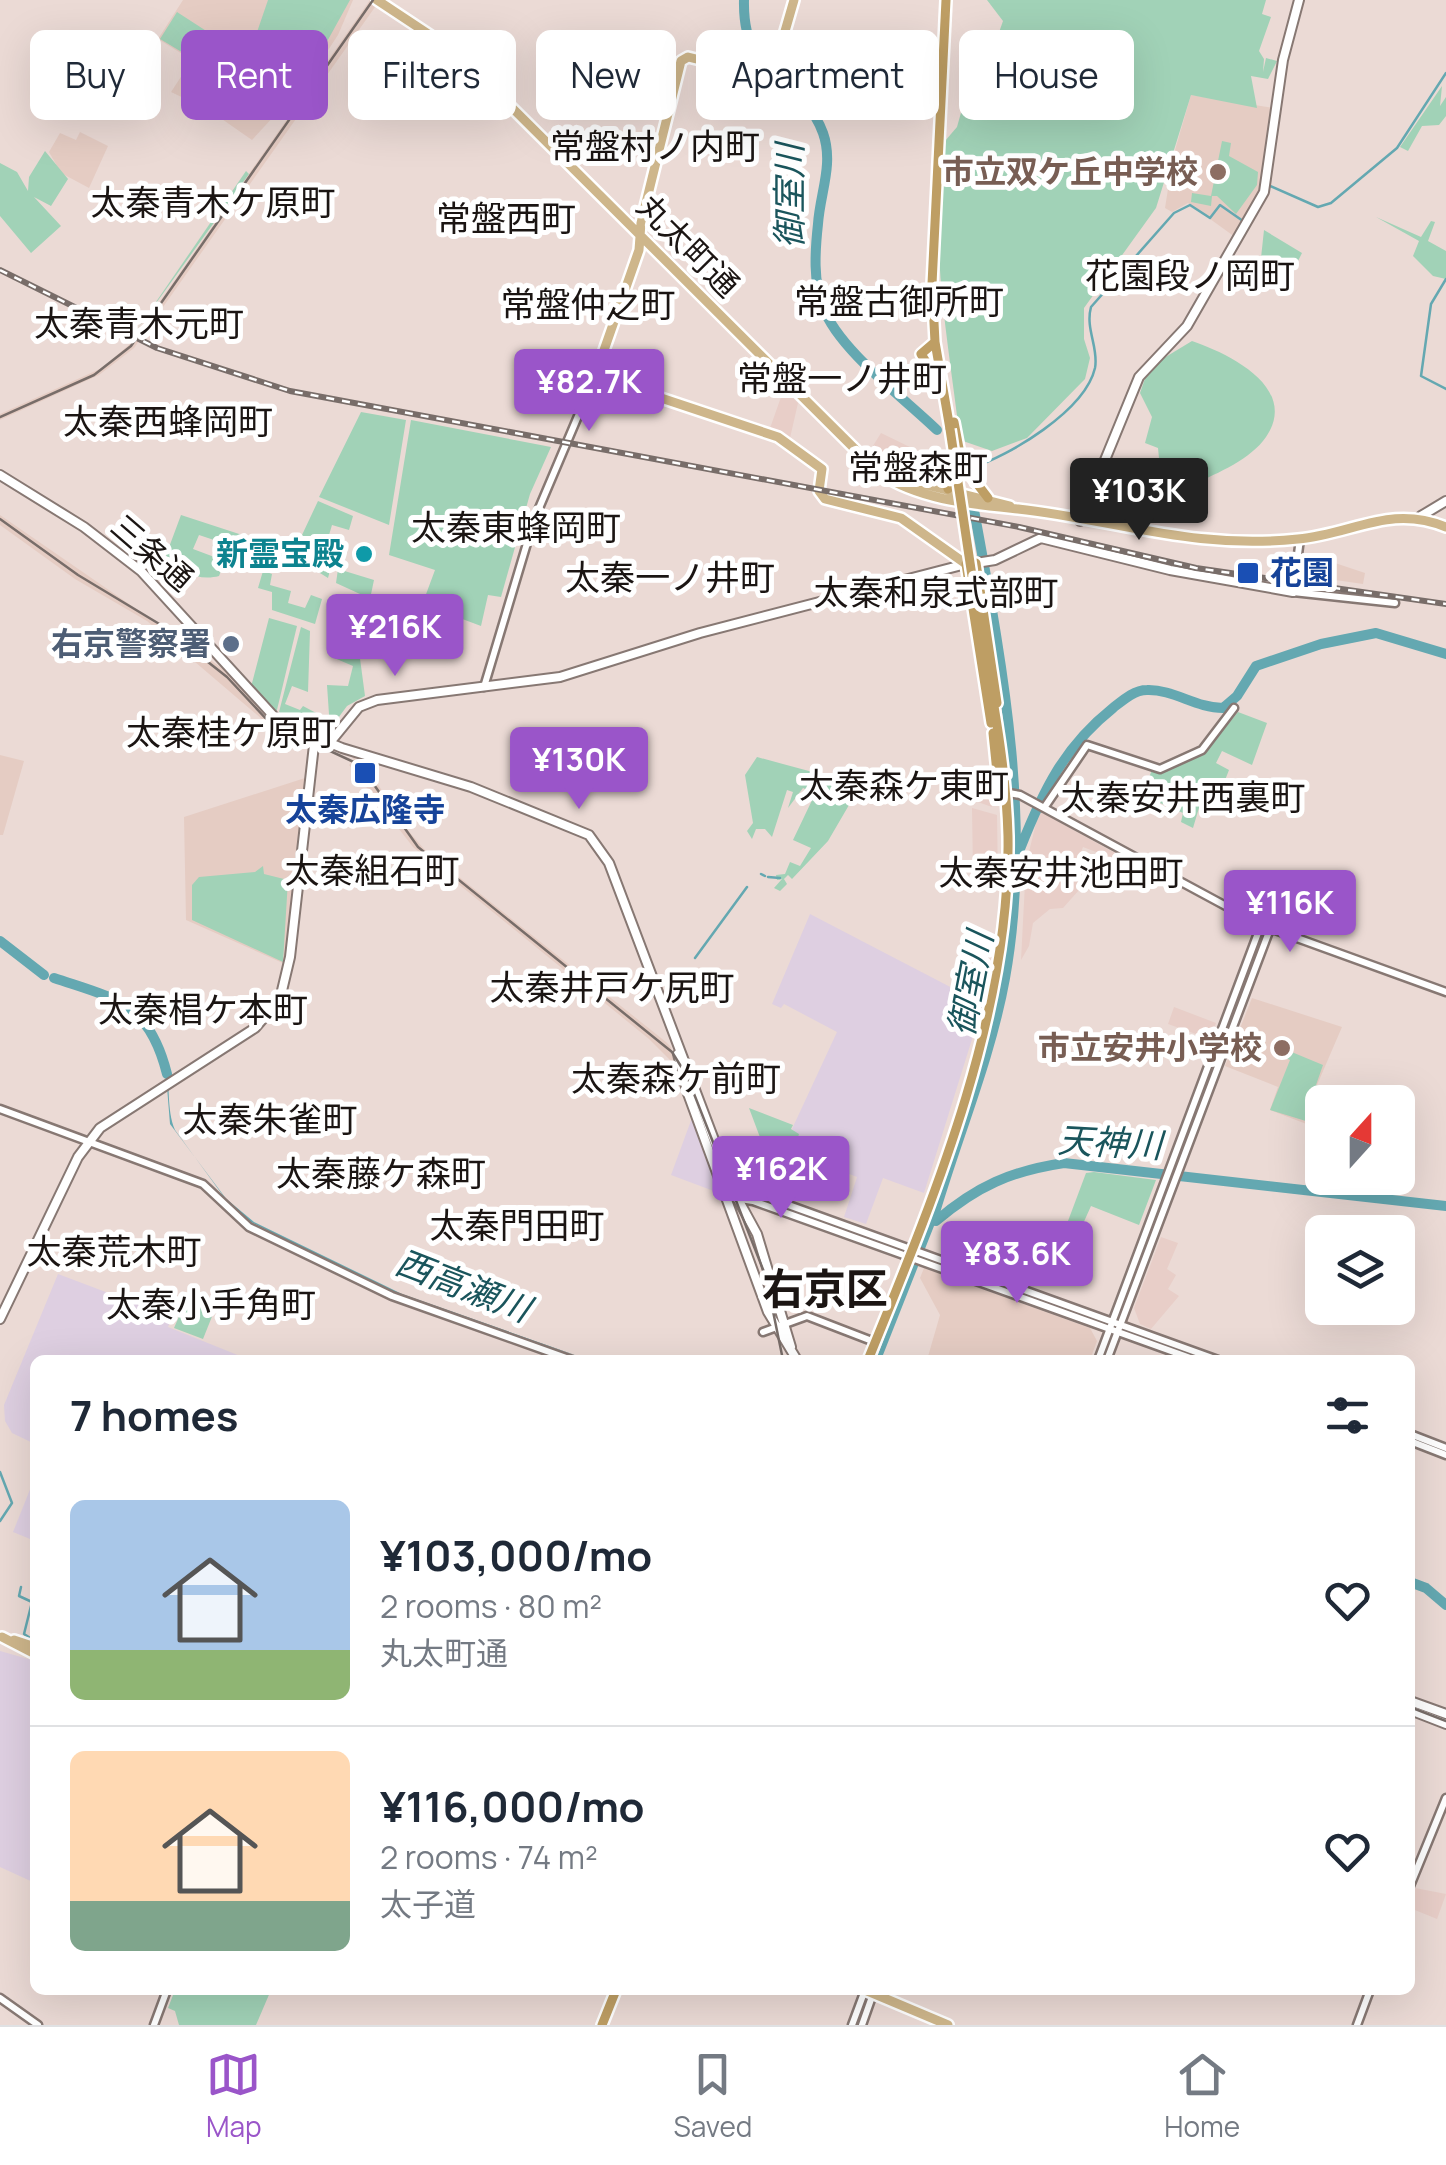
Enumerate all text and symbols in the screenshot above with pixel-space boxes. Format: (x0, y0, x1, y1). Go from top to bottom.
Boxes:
chip: Buy (30, 30, 161, 120)
chip: Rent (181, 30, 328, 120)
chip: Filters (348, 30, 516, 120)
chip: New (536, 30, 676, 120)
chip: Apartment (696, 30, 939, 120)
chip: House (959, 30, 1134, 120)
district label: 常盤村ノ内町 (550, 122, 760, 170)
water label: 御室川 (765, 140, 813, 249)
place label: 市立双ケ丘中学校 (942, 149, 1198, 193)
marker: 市立双ケ丘中学校 (1207, 161, 1229, 183)
district label: 太秦青木ケ原町 (90, 178, 336, 226)
street label: 丸太町通 (628, 184, 750, 306)
district label: 常盤西町 (436, 194, 576, 242)
district label: 花園段ノ岡町 (1085, 251, 1295, 299)
district label: 常盤古御所町 (794, 277, 1004, 325)
district label: 常盤仲之町 (500, 280, 676, 328)
district label: 太秦青木元町 (34, 299, 244, 347)
pin: ¥82.7K (508, 349, 670, 434)
district label: 常盤一ノ井町 (737, 354, 947, 402)
text: ¥82.7K (536, 359, 642, 403)
district label: 太秦西蜂岡町 (63, 397, 273, 445)
district label: 常盤森町 (848, 443, 988, 491)
pin: ¥103K (1069, 458, 1209, 543)
text: ¥103K (1092, 468, 1186, 512)
district label: 太秦東蜂岡町 (411, 503, 621, 551)
street label: 三条通 (102, 504, 203, 600)
place label: 新霊宝殿 (216, 531, 344, 575)
marker: 新霊宝殿 (353, 543, 375, 565)
place label: 花園 (1270, 550, 1334, 594)
district label: 太秦一ノ井町 (565, 553, 775, 601)
marker: 花園 (1235, 560, 1261, 586)
district label: 太秦和泉式部町 (813, 568, 1059, 616)
pin: ¥216K (325, 594, 465, 679)
text: ¥216K (348, 604, 442, 648)
place label: 右京警察署 (51, 621, 211, 665)
marker: 右京警察署 (220, 633, 242, 655)
district label: 太秦桂ケ原町 (126, 708, 336, 756)
pin: ¥130K (509, 727, 649, 812)
text: ¥130K (532, 737, 626, 781)
marker: 太秦広隆寺 (352, 760, 378, 786)
district label: 太秦森ケ東町 (799, 761, 1009, 809)
district label: 太秦安井西裏町 (1060, 773, 1306, 821)
place label: 太秦広隆寺 (285, 787, 445, 831)
district label: 太秦組石町 (284, 846, 460, 894)
district label: 太秦安井池田町 (938, 848, 1184, 896)
pin: ¥116K (1220, 870, 1360, 955)
text: ¥116K (1246, 880, 1334, 924)
water label: 御室川 (936, 924, 1004, 1040)
district label: 太秦井戸ケ尻町 (489, 963, 735, 1011)
district label: 太秦椙ケ本町 (98, 985, 308, 1033)
place label: 市立安井小学校 (1038, 1025, 1262, 1069)
marker: 市立安井小学校 (1271, 1037, 1293, 1059)
district label: 太秦森ケ前町 (571, 1054, 781, 1102)
north arrow (1305, 1085, 1415, 1195)
map controls (1305, 1085, 1415, 1325)
district label: 太秦朱雀町 (182, 1095, 358, 1143)
water label: 天神川 (1056, 1115, 1168, 1169)
pin: ¥162K (711, 1136, 851, 1221)
text: ¥162K (734, 1146, 828, 1190)
district label: 太秦藤ケ森町 (276, 1149, 486, 1197)
district label: 太秦門田町 (429, 1201, 605, 1249)
button: layers (1305, 1215, 1415, 1325)
pin: ¥83.6K (936, 1221, 1098, 1306)
district label: 太秦荒木町 (26, 1227, 202, 1275)
text: ¥83.6K (963, 1231, 1071, 1275)
water label: 西高瀬川 (389, 1238, 541, 1334)
district label: 右京区 (762, 1259, 888, 1317)
district label: 太秦小手角町 (106, 1280, 316, 1328)
text: 7 homes (70, 1386, 238, 1444)
icon: filters (1320, 1388, 1375, 1443)
text: ¥103,000/mo (380, 1526, 652, 1584)
icon: home (150, 1540, 270, 1660)
icon: heart (1320, 1573, 1375, 1628)
text: 2 rooms · 80 m² (380, 1584, 602, 1628)
text: 丸太町通 (380, 1631, 508, 1675)
text: ¥116,000/mo (380, 1777, 645, 1835)
icon: home (150, 1791, 270, 1911)
icon: heart (1320, 1824, 1375, 1879)
text: 2 rooms · 74 m² (380, 1835, 598, 1879)
text: 太子道 (380, 1882, 476, 1926)
tab: Map (206, 2047, 262, 2145)
tab: Saved (674, 2047, 752, 2145)
tab: Home (1164, 2047, 1240, 2145)

